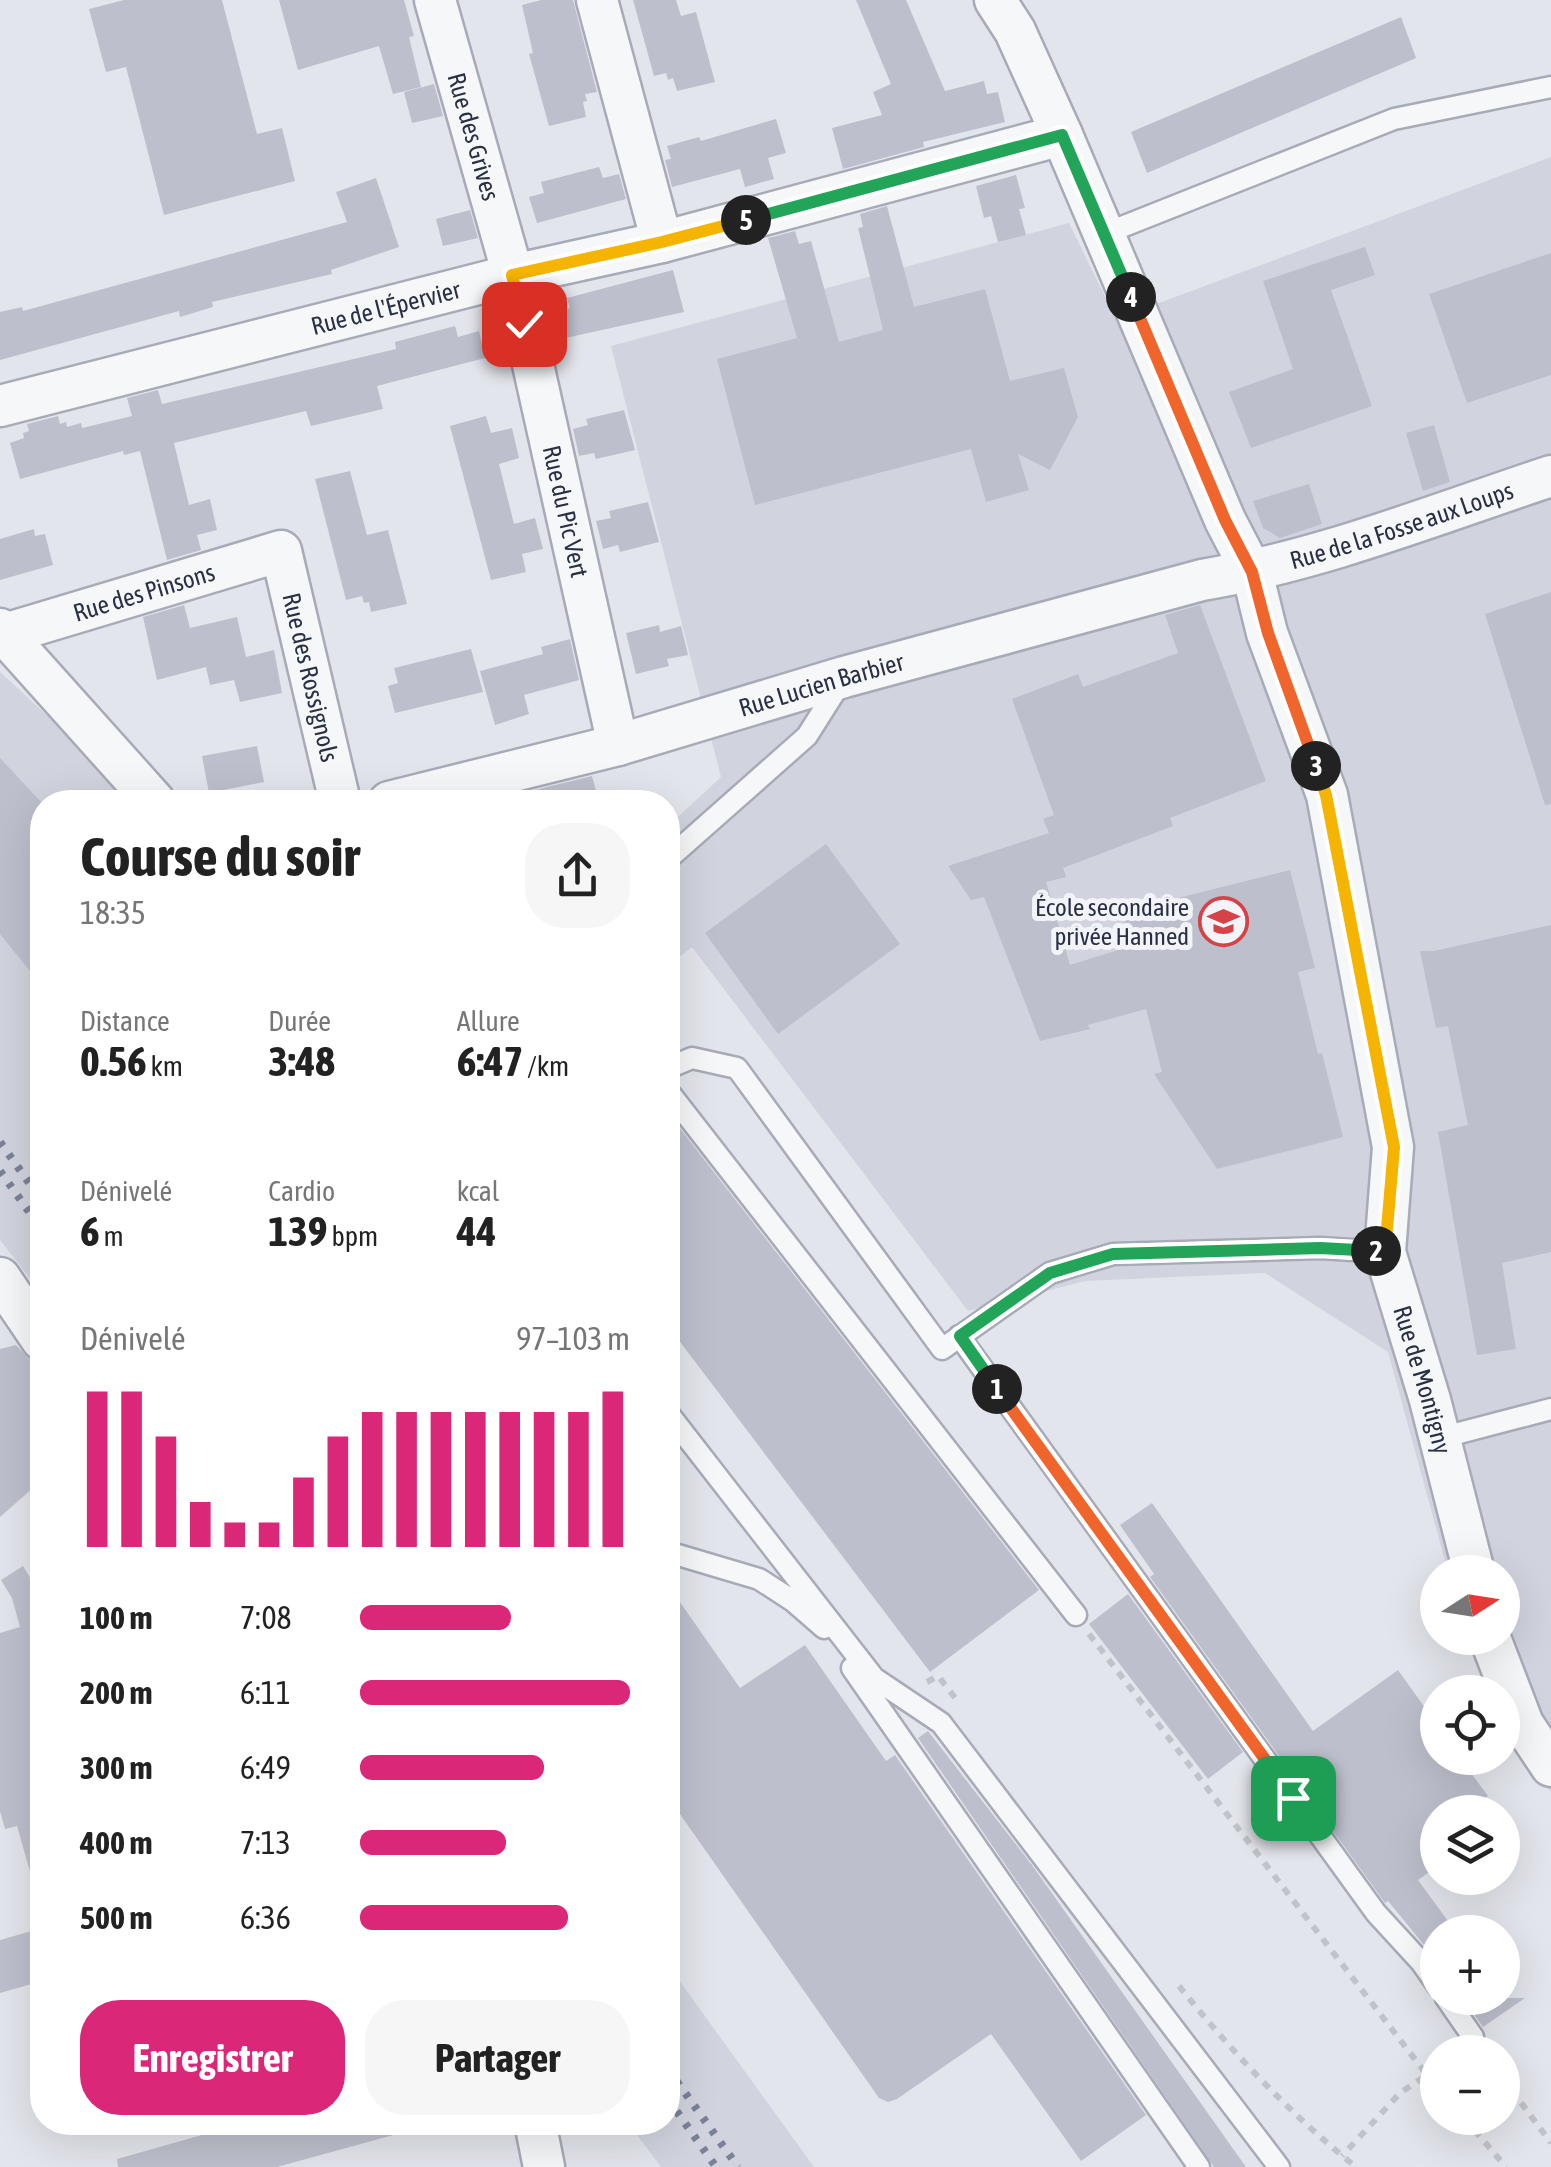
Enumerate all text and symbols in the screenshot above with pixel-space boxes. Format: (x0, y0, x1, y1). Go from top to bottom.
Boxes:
street label: Rue des Grives (442, 70, 505, 204)
pin: 5 (721, 195, 771, 245)
text: 5 (739, 204, 753, 236)
pin: 4 (1106, 272, 1156, 322)
street label: Rue de l'Épervier (308, 275, 464, 340)
text: 4 (1124, 281, 1138, 313)
pin (482, 282, 567, 367)
icon: check (497, 297, 552, 352)
street label: Rue du Pic Vert (538, 443, 594, 580)
street label: Rue de la Fosse aux Loups (1287, 476, 1517, 574)
street label: Rue des Pinsons (70, 558, 218, 627)
street label: Rue des Rossignols (277, 590, 344, 765)
street label: Rue Lucien Barbier (735, 647, 907, 722)
pin: 3 (1291, 741, 1341, 791)
text: 3 (1309, 750, 1323, 782)
button: share (525, 823, 630, 928)
text: Course du soir (80, 825, 360, 888)
place label: École secondaire privée Hanned (1035, 893, 1189, 950)
text: 18:35 (80, 894, 146, 931)
school or university icon: École secondaire privée Hanned (1198, 895, 1250, 947)
text: Distance (80, 1005, 170, 1037)
text: Durée (268, 1005, 331, 1037)
text: Allure (457, 1005, 520, 1037)
text: 0.56 (80, 1037, 147, 1085)
text: 3:48 (268, 1037, 335, 1085)
text: 6:47 (457, 1037, 523, 1085)
text: km (147, 1050, 183, 1082)
text: /km (523, 1050, 569, 1082)
text: Dénivelé (80, 1175, 172, 1207)
text: Cardio (268, 1175, 335, 1207)
text: kcal (457, 1175, 499, 1207)
text: 6 (80, 1207, 100, 1255)
text: 139 (268, 1207, 328, 1255)
text: 44 (457, 1207, 496, 1255)
text: m (100, 1220, 124, 1252)
text: bpm (328, 1220, 378, 1252)
pin: 2 (1351, 1226, 1401, 1276)
text: 2 (1369, 1235, 1383, 1267)
street label: Rue de Montigny (1388, 1302, 1457, 1457)
text: Dénivelé (80, 1320, 185, 1357)
text: 97–103 m (516, 1320, 630, 1357)
pin: 1 (972, 1364, 1022, 1414)
text: 1 (990, 1373, 1004, 1405)
north arrow (1420, 1555, 1520, 1655)
map controls (1420, 1555, 1520, 2135)
text: 100 m (80, 1599, 153, 1636)
text: 7:08 (240, 1599, 291, 1636)
text: 200 m (80, 1674, 153, 1711)
text: 6:11 (240, 1674, 291, 1711)
button: locate (1420, 1675, 1520, 1775)
text: 300 m (80, 1749, 153, 1786)
text: 6:49 (240, 1749, 291, 1786)
pin (1251, 1756, 1336, 1841)
icon: arrive (1266, 1771, 1321, 1826)
button: layers (1420, 1795, 1520, 1895)
text: 400 m (80, 1824, 153, 1861)
text: 7:13 (240, 1824, 291, 1861)
text: 500 m (80, 1899, 153, 1936)
text: 6:36 (240, 1899, 291, 1936)
button: + (1420, 1915, 1520, 2015)
button: Enregistrer (80, 2000, 345, 2115)
button: Partager (365, 2000, 630, 2115)
button: − (1420, 2035, 1520, 2135)

